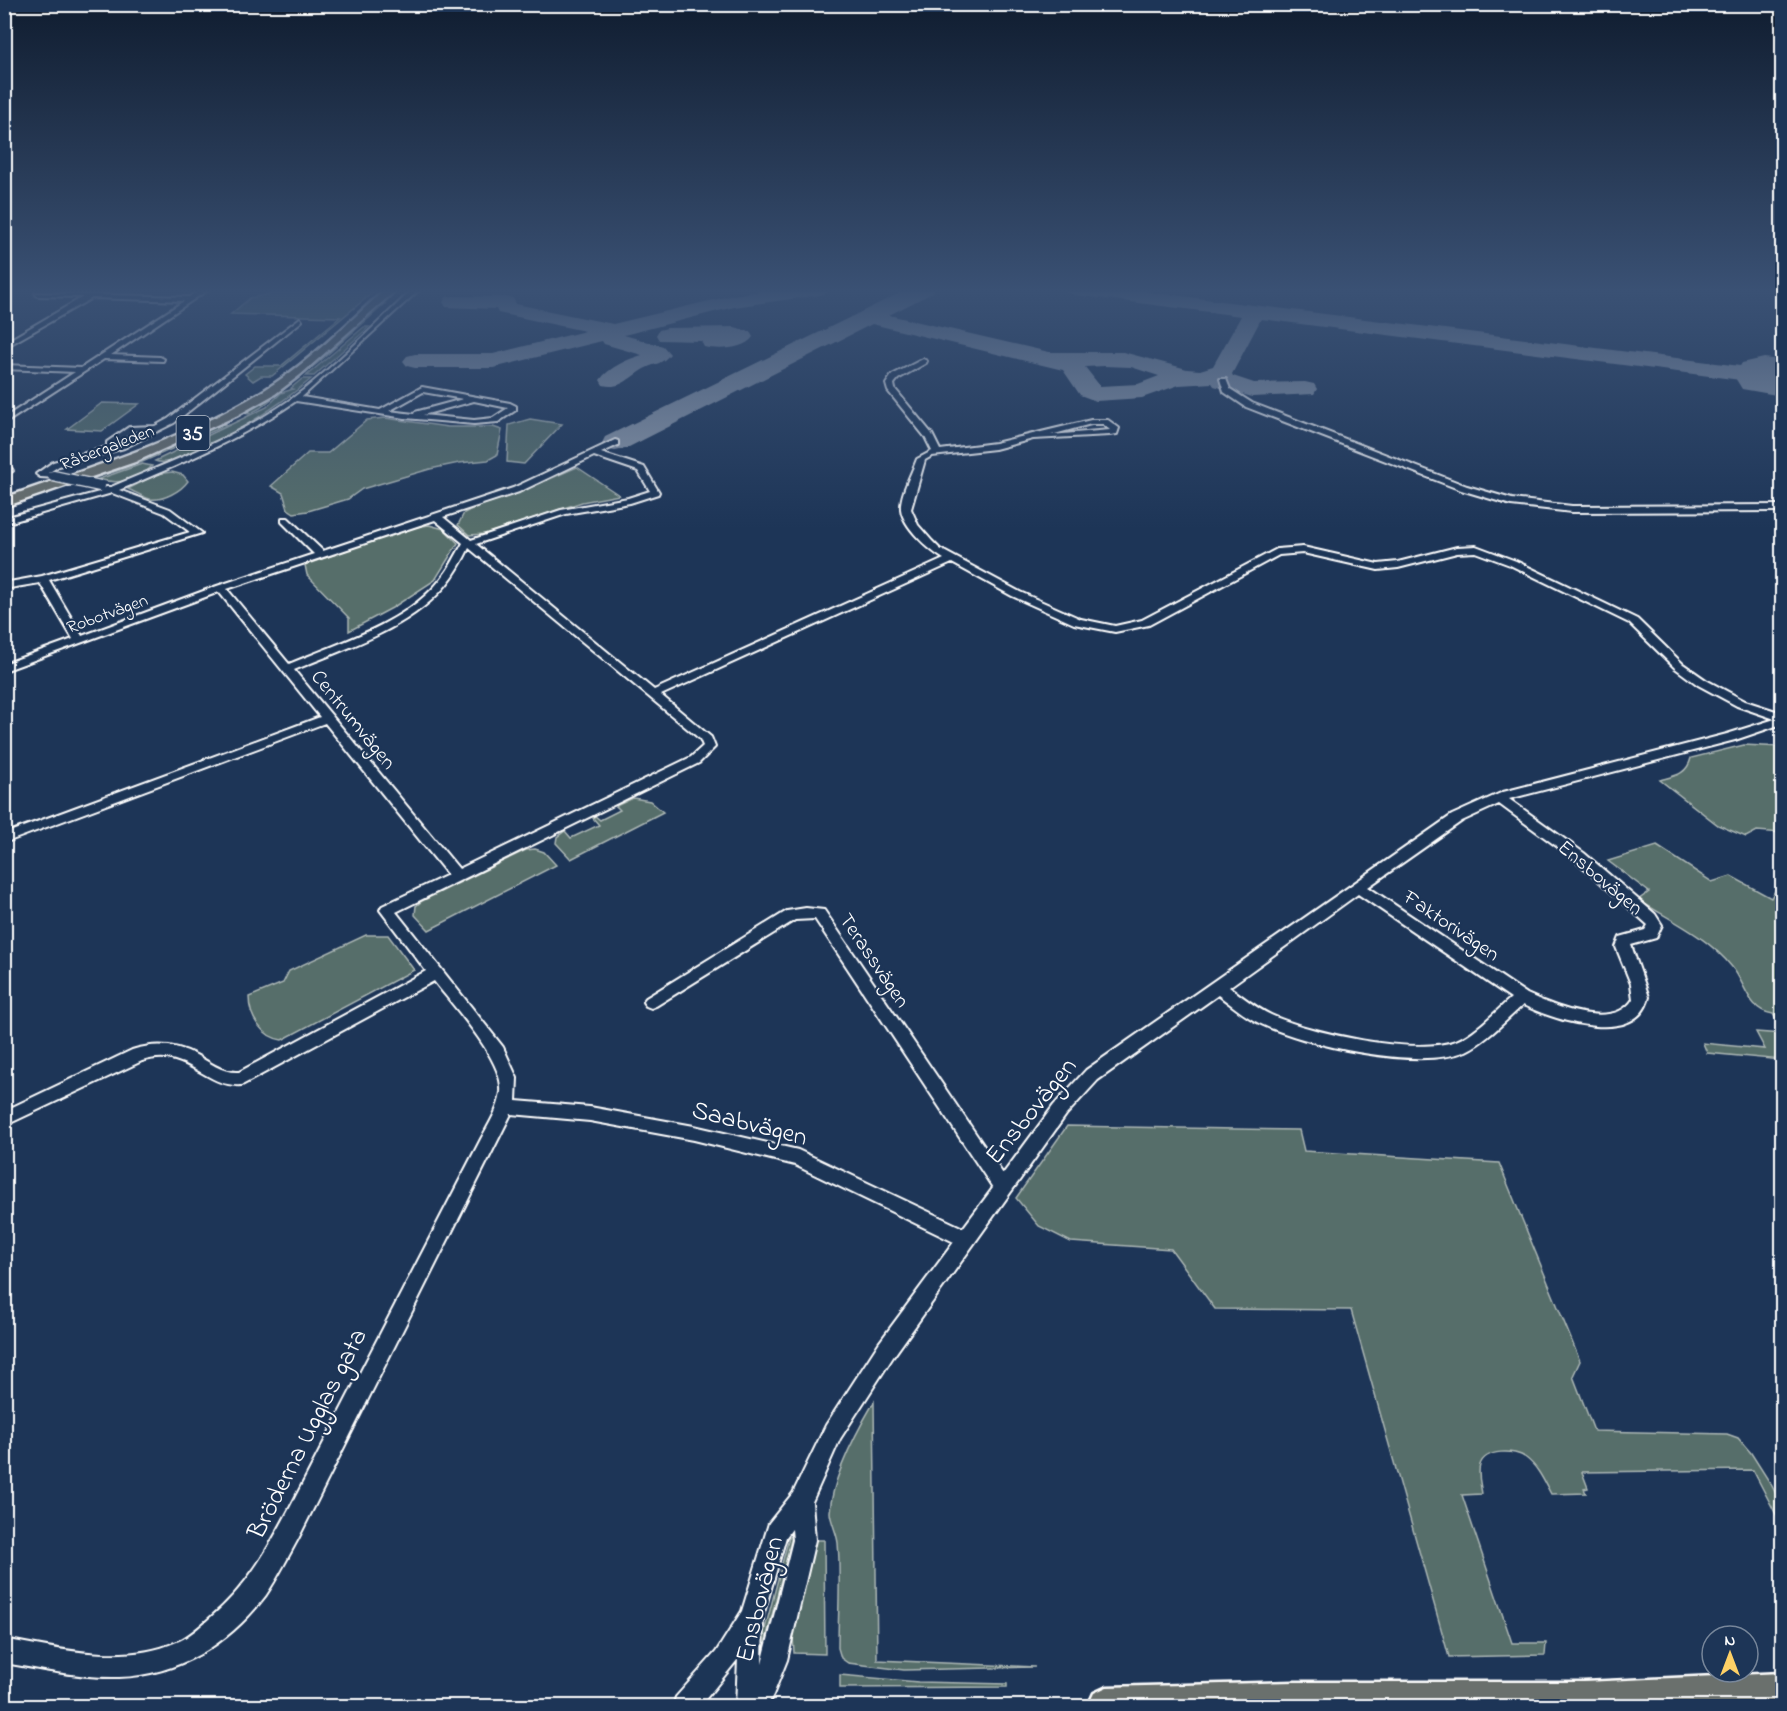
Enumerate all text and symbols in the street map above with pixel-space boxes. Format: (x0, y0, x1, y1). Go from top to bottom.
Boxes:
road number: 35 (176, 416, 210, 450)
street label: Råbergaleden (57, 419, 159, 480)
street label: Robotvägen (63, 588, 152, 643)
street label: Centrumvägen (301, 664, 402, 778)
street label: Ensbovägen (1549, 834, 1649, 925)
street label: Faktorivägen (1395, 883, 1505, 972)
street label: Terassvägen (829, 908, 916, 1016)
street label: Ensbovägen (977, 1050, 1088, 1174)
street label: Saabvägen (687, 1092, 811, 1158)
street label: Bröderna Ugglas gata (239, 1322, 378, 1547)
street label: Ensbovägen (727, 1533, 795, 1667)
north arrow (1700, 1624, 1760, 1684)
text: N (1725, 1629, 1736, 1653)

